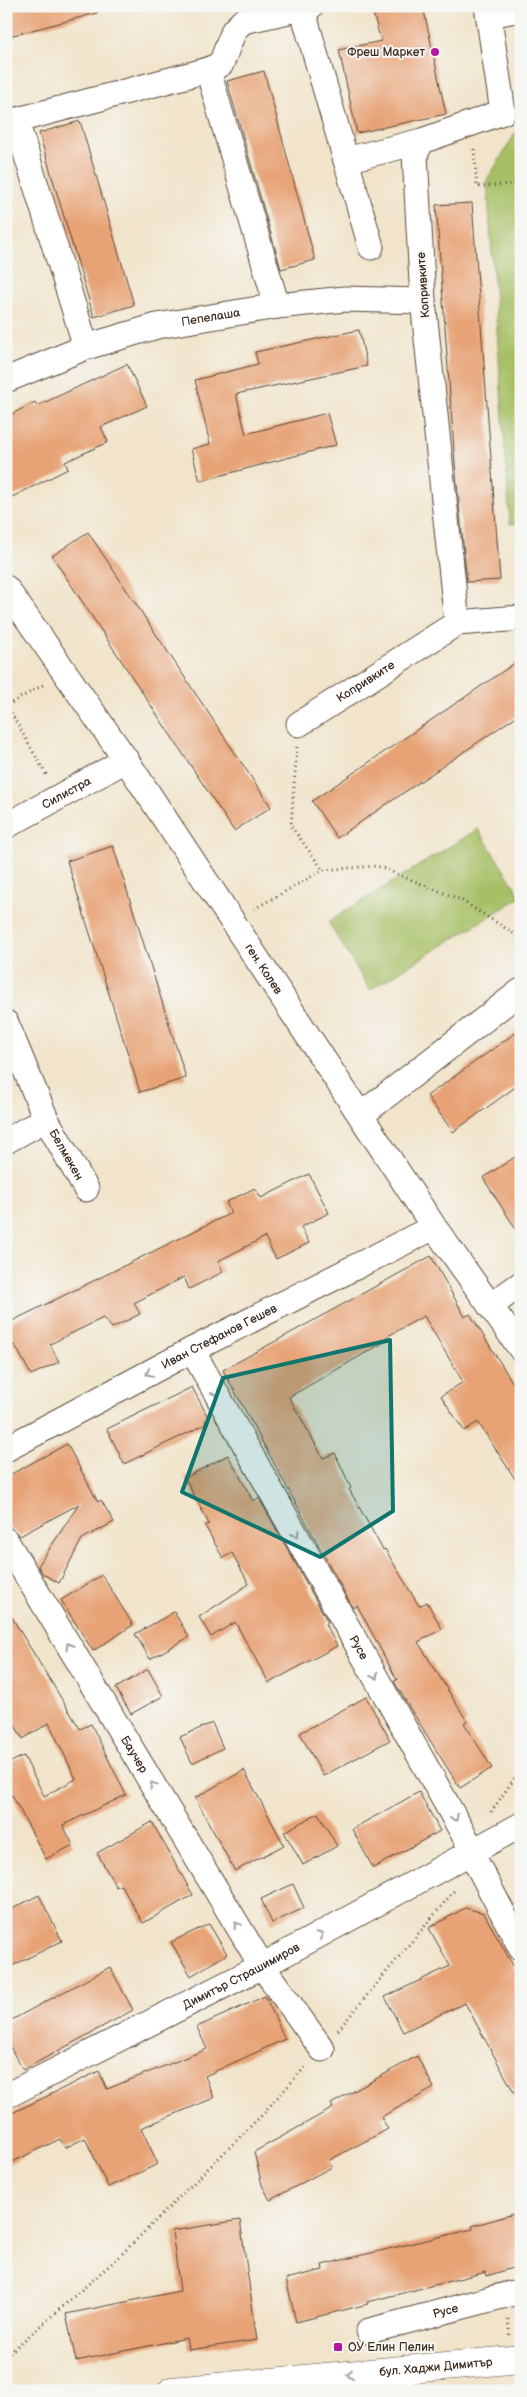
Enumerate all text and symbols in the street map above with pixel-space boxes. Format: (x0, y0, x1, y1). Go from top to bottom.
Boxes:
place label: Фреш Маркет (347, 45, 425, 60)
marker: Фреш Маркет (429, 46, 441, 58)
street label: Копривките (414, 251, 433, 318)
street label: Пепелаша (180, 305, 241, 330)
street label: Копривките (334, 658, 398, 706)
street label: Силистра (40, 774, 94, 813)
street label: ген. Колев (241, 941, 286, 998)
street label: Белмекен (45, 1127, 86, 1183)
street label: Иван Стефанов Гешев (159, 1301, 280, 1373)
one-way arrow (146, 1367, 155, 1377)
one-way arrow (210, 1387, 220, 1396)
one-way arrow (290, 1529, 300, 1538)
street label: Русе (346, 1633, 371, 1663)
one-way arrow (66, 1643, 76, 1652)
one-way arrow (369, 1671, 379, 1680)
street label: Баучер (117, 1733, 151, 1776)
one-way arrow (150, 1782, 160, 1791)
one-way arrow (449, 1812, 459, 1821)
one-way arrow (233, 1921, 243, 1930)
one-way arrow (315, 1931, 324, 1941)
street label: Димитър Страшимиров (180, 1940, 303, 2013)
street label: Русе (431, 2301, 460, 2322)
place label: ОУ Елин Пелин (348, 2340, 435, 2355)
marker: ОУ Елин Пелин (332, 2341, 344, 2353)
street label: бул. Хаджи Димитър (379, 2355, 493, 2380)
one-way arrow (346, 2369, 354, 2380)

